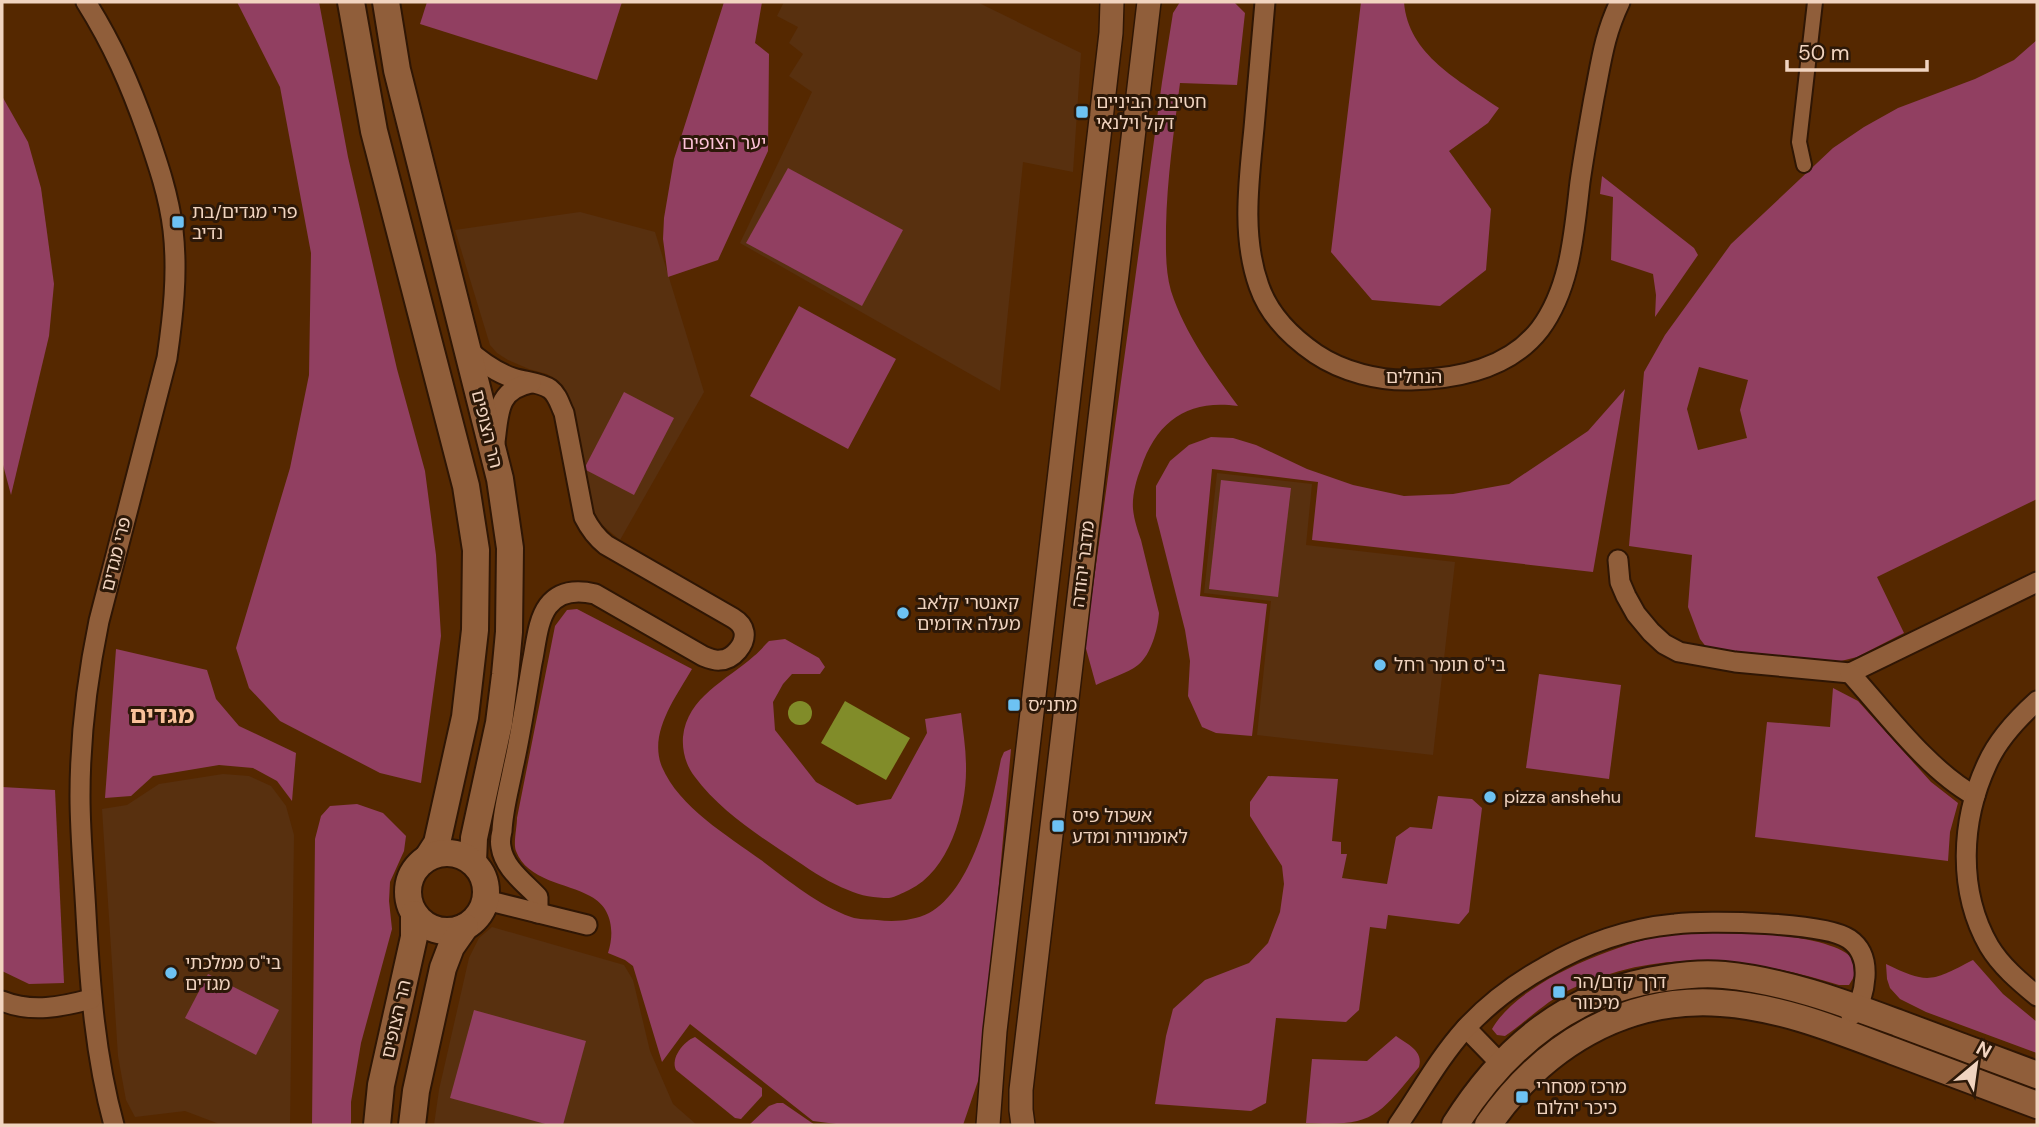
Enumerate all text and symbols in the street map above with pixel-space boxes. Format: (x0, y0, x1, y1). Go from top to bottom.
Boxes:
scale bar (1787, 28, 1927, 72)
text: 50 m (1798, 39, 1849, 67)
place label: חטיבת הביניים דקל וילנאי (1096, 90, 1207, 135)
marker: חטיבת הביניים דקל וילנאי (1074, 104, 1090, 120)
park label: יער הצופים (682, 131, 766, 155)
place label: פרי מגדים/בת נדיב (192, 200, 297, 245)
marker: פרי מגדים/בת נדיב (170, 214, 186, 230)
street label: הנחלים (1386, 365, 1442, 389)
street label: הר הצופים (466, 387, 508, 471)
street label: פרי מגדים (95, 514, 137, 594)
street label: מדבר יהודה (1066, 519, 1100, 609)
place label: קאנטרי קלאב מעלה אדומים (917, 591, 1021, 636)
marker: קאנטרי קלאב מעלה אדומים (895, 605, 911, 621)
place label: בי"ס תומר רחל (1394, 653, 1506, 677)
marker: בי"ס תומר רחל (1372, 657, 1388, 673)
place label: מתנ״ס (1028, 693, 1077, 717)
marker: מתנ״ס (1006, 697, 1022, 713)
district label: מגדים (130, 699, 194, 730)
place label: pizza anshehu (1504, 785, 1621, 809)
marker: pizza anshehu (1482, 789, 1498, 805)
place label: אשכול פיס לאומנויות ומדע (1072, 804, 1188, 849)
marker: אשכול פיס לאומנויות ומדע (1050, 818, 1066, 834)
place label: בי"ס ממלכתי מגדים (185, 951, 281, 996)
marker: בי"ס ממלכתי מגדים (163, 965, 179, 981)
place label: דרך קדם/הר מיכוור (1573, 970, 1667, 1015)
street label: הר הצופים (375, 977, 417, 1061)
marker: דרך קדם/הר מיכוור (1551, 984, 1567, 1000)
north arrow (1941, 1029, 2011, 1099)
text: N (1972, 1035, 1996, 1064)
place label: מרכז מסחרי כיכר יהלום (1536, 1075, 1627, 1120)
marker: מרכז מסחרי כיכר יהלום (1514, 1089, 1530, 1105)

